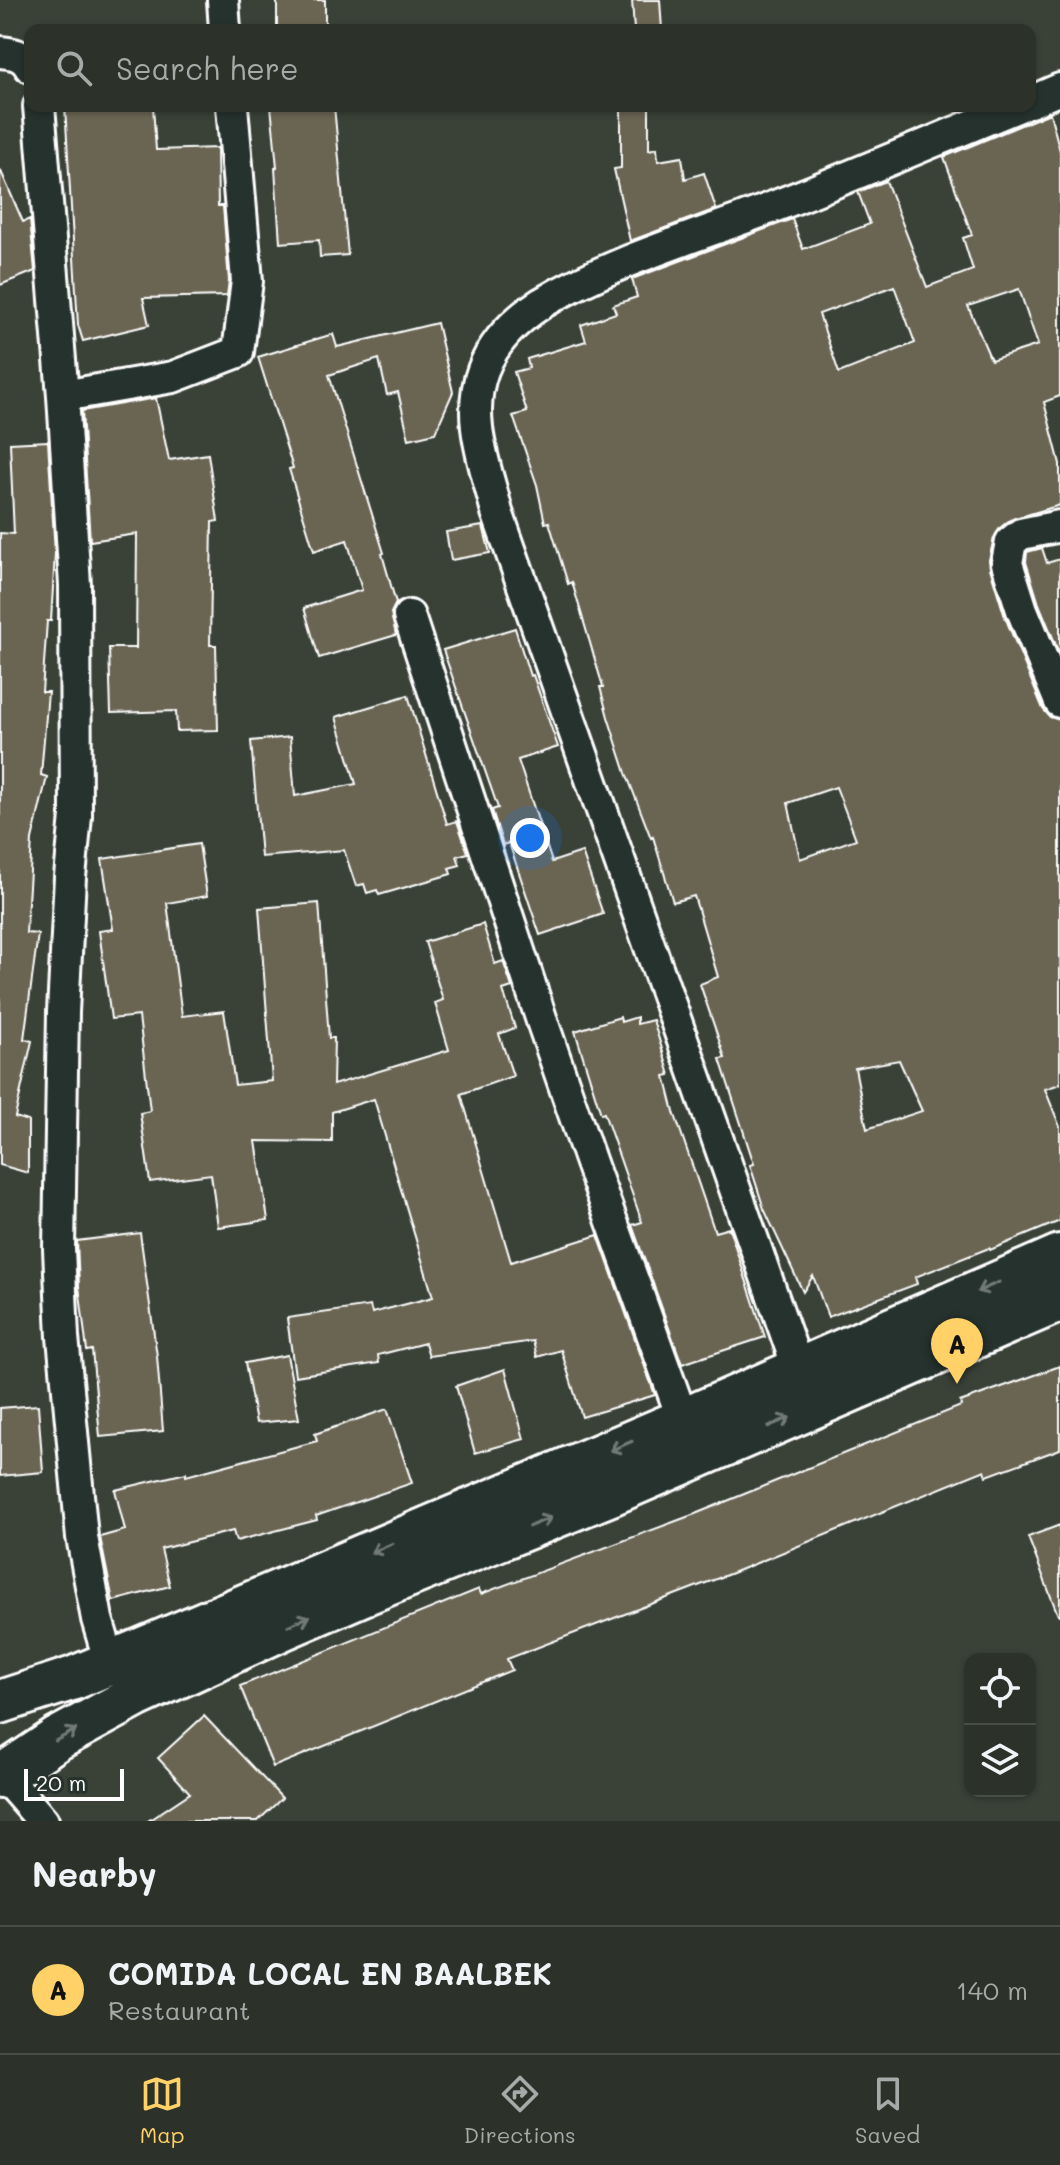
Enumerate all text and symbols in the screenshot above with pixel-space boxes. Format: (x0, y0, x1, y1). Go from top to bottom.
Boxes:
search box (24, 24, 1036, 112)
icon: search (52, 46, 96, 90)
text: Search here (116, 48, 299, 88)
your location (510, 818, 550, 858)
one-way arrow (976, 1280, 1001, 1295)
pin: A (931, 1318, 983, 1384)
one-way arrow (767, 1413, 791, 1428)
one-way arrow (609, 1439, 634, 1454)
one-way arrow (527, 1514, 552, 1528)
one-way arrow (370, 1541, 395, 1556)
one-way arrow (286, 1613, 311, 1628)
map controls (964, 1653, 1036, 1797)
button: locate (964, 1653, 1036, 1725)
button: layers (964, 1725, 1036, 1797)
one-way arrow (53, 1727, 77, 1742)
scale bar (24, 1765, 124, 1801)
text: 20 m (36, 1768, 86, 1797)
text: Nearby (32, 1851, 157, 1896)
text: COMIDA LOCAL EN BAALBEK (108, 1953, 552, 1993)
text: A (49, 1973, 67, 2007)
text: 140 m (956, 1973, 1028, 2007)
text: Restaurant (108, 1993, 250, 2027)
tab: Map (140, 2072, 185, 2149)
tab: Directions (464, 2072, 576, 2149)
tab: Saved (855, 2072, 920, 2149)

